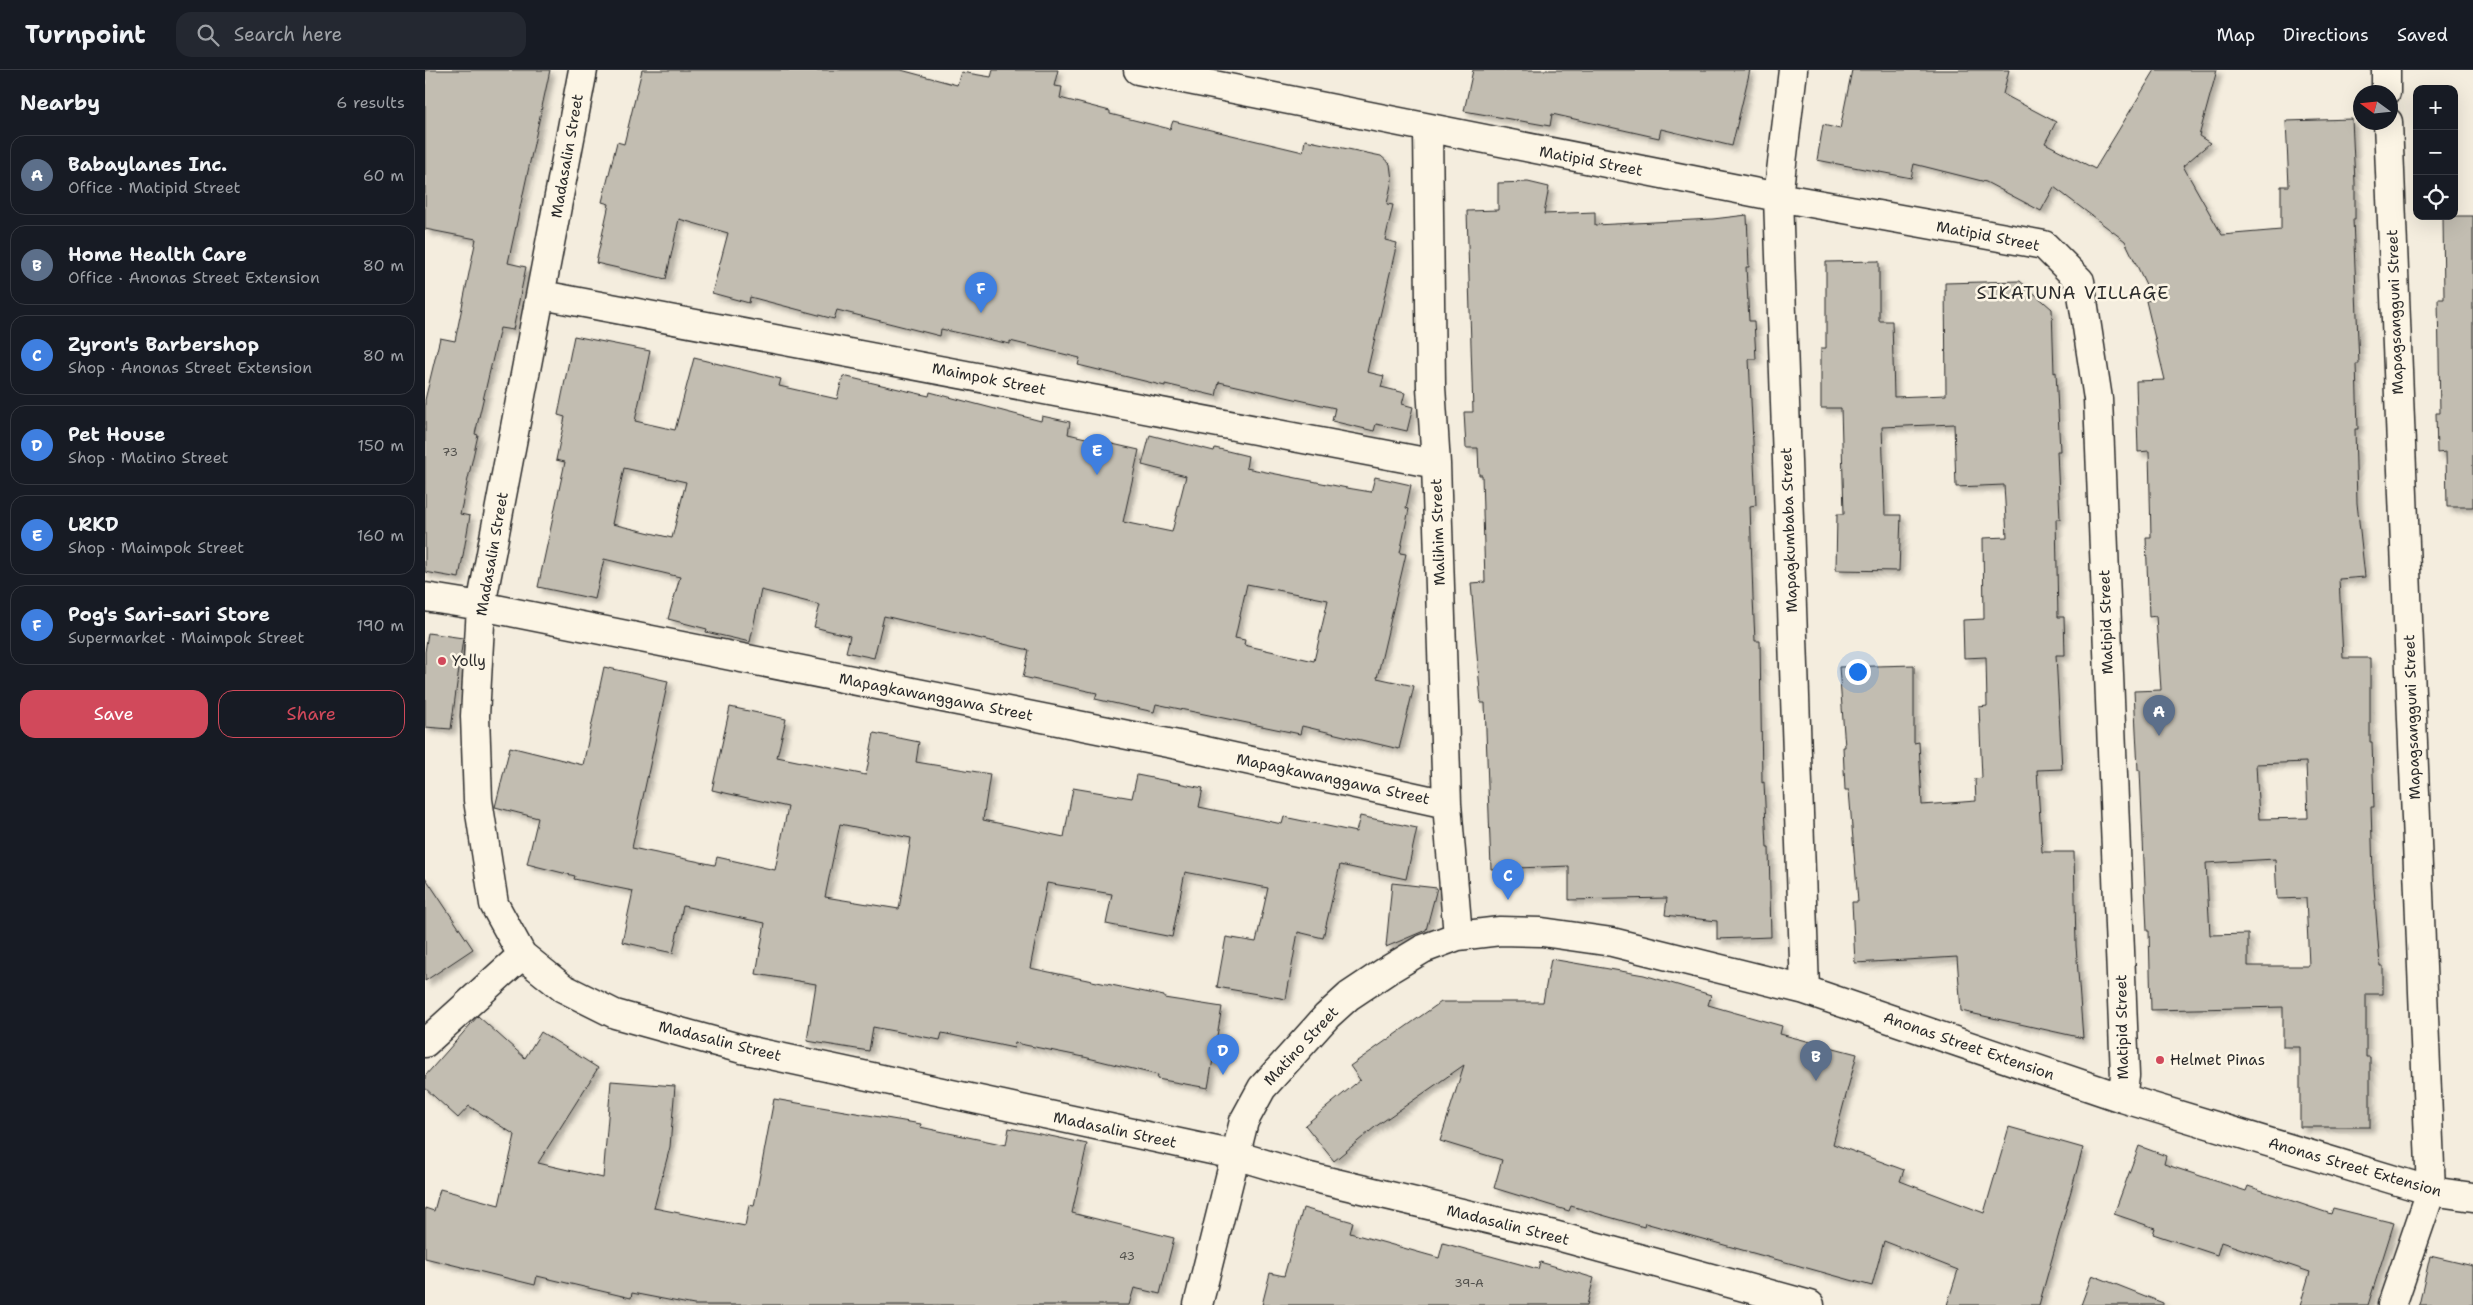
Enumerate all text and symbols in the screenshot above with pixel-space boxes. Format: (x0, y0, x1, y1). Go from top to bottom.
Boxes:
search box (176, 12, 526, 57)
text: Turnpoint (25, 19, 146, 51)
icon: search (194, 21, 222, 49)
text: Search here (234, 22, 342, 47)
text: Map (2217, 23, 2255, 47)
text: Directions (2283, 23, 2369, 47)
text: Saved (2397, 23, 2448, 47)
north arrow (2353, 85, 2398, 130)
map controls (2413, 85, 2458, 220)
button: + (2413, 85, 2458, 130)
text: Nearby (20, 89, 100, 117)
text: 6 results (336, 92, 405, 113)
street label: Madasalin Street (546, 92, 588, 220)
button: − (2413, 130, 2458, 175)
street label: Matipid Street (1538, 141, 1644, 181)
text: Babaylanes Inc. (68, 152, 227, 177)
text: A (31, 165, 43, 186)
text: 60 m (363, 165, 404, 186)
button: locate (2413, 175, 2458, 220)
text: Office · Matipid Street (68, 177, 241, 198)
street label: Matipid Street (1935, 216, 2041, 256)
street label: Mapagsangguni Street (2382, 229, 2408, 395)
text: Home Health Care (68, 242, 247, 267)
text: B (32, 255, 42, 276)
text: 80 m (363, 255, 404, 276)
text: Office · Anonas Street Extension (68, 267, 320, 288)
pin: F (965, 272, 997, 313)
district label: SIKATUNA VILLAGE (1977, 281, 2169, 305)
text: Zyron's Barbershop (68, 332, 259, 357)
text: C (32, 345, 42, 366)
text: 80 m (363, 345, 404, 366)
text: Shop · Anonas Street Extension (68, 357, 312, 378)
street label: Maimpok Street (930, 358, 1048, 400)
text: Pet House (68, 422, 166, 447)
pin: E (1081, 434, 1113, 475)
text: D (31, 435, 43, 456)
text: 150 m (357, 435, 404, 456)
house number: 73 (442, 444, 458, 460)
text: Shop · Matino Street (68, 447, 229, 468)
street label: Mapagkumbaba Street (1776, 447, 1802, 613)
street label: Malihim Street (1426, 478, 1450, 586)
street label: Madasalin Street (471, 490, 513, 618)
text: LRKD (68, 512, 119, 537)
text: E (32, 525, 42, 546)
text: 160 m (357, 525, 404, 546)
text: Shop · Maimpok Street (68, 537, 244, 558)
street label: Matipid Street (2094, 569, 2118, 675)
text: Pog's Sari-sari Store (68, 602, 270, 627)
text: F (32, 615, 42, 636)
text: 190 m (357, 615, 404, 636)
text: Supermarket · Maimpok Street (68, 627, 304, 648)
street label: Mapagsangguni Street (2399, 634, 2425, 800)
place label: Yolly (452, 651, 486, 671)
marker: Yolly (436, 655, 448, 667)
your location (1845, 659, 1871, 685)
street label: Mapagkawanggawa Street (837, 668, 1035, 726)
button: Save (20, 690, 208, 738)
button: Share (218, 690, 405, 738)
pin: A (2143, 695, 2175, 736)
street label: Mapagkawanggawa Street (1234, 749, 1432, 809)
pin: C (1492, 859, 1524, 900)
street label: Matipid Street (2111, 974, 2133, 1080)
street label: Matino Street (1259, 1002, 1343, 1090)
street label: Anonas Street Extension (1881, 1007, 2057, 1085)
street label: Madasalin Street (657, 1016, 783, 1066)
pin: D (1207, 1034, 1239, 1075)
pin: B (1800, 1040, 1832, 1081)
place label: Helmet Pinas (2170, 1050, 2265, 1070)
marker: Helmet Pinas (2154, 1054, 2166, 1066)
street label: Madasalin Street (1051, 1107, 1179, 1153)
street label: Anonas Street Extension (2266, 1133, 2444, 1201)
street label: Madasalin Street (1445, 1200, 1571, 1250)
house number: 43 (1119, 1248, 1135, 1264)
house number: 39-A (1454, 1275, 1484, 1291)

